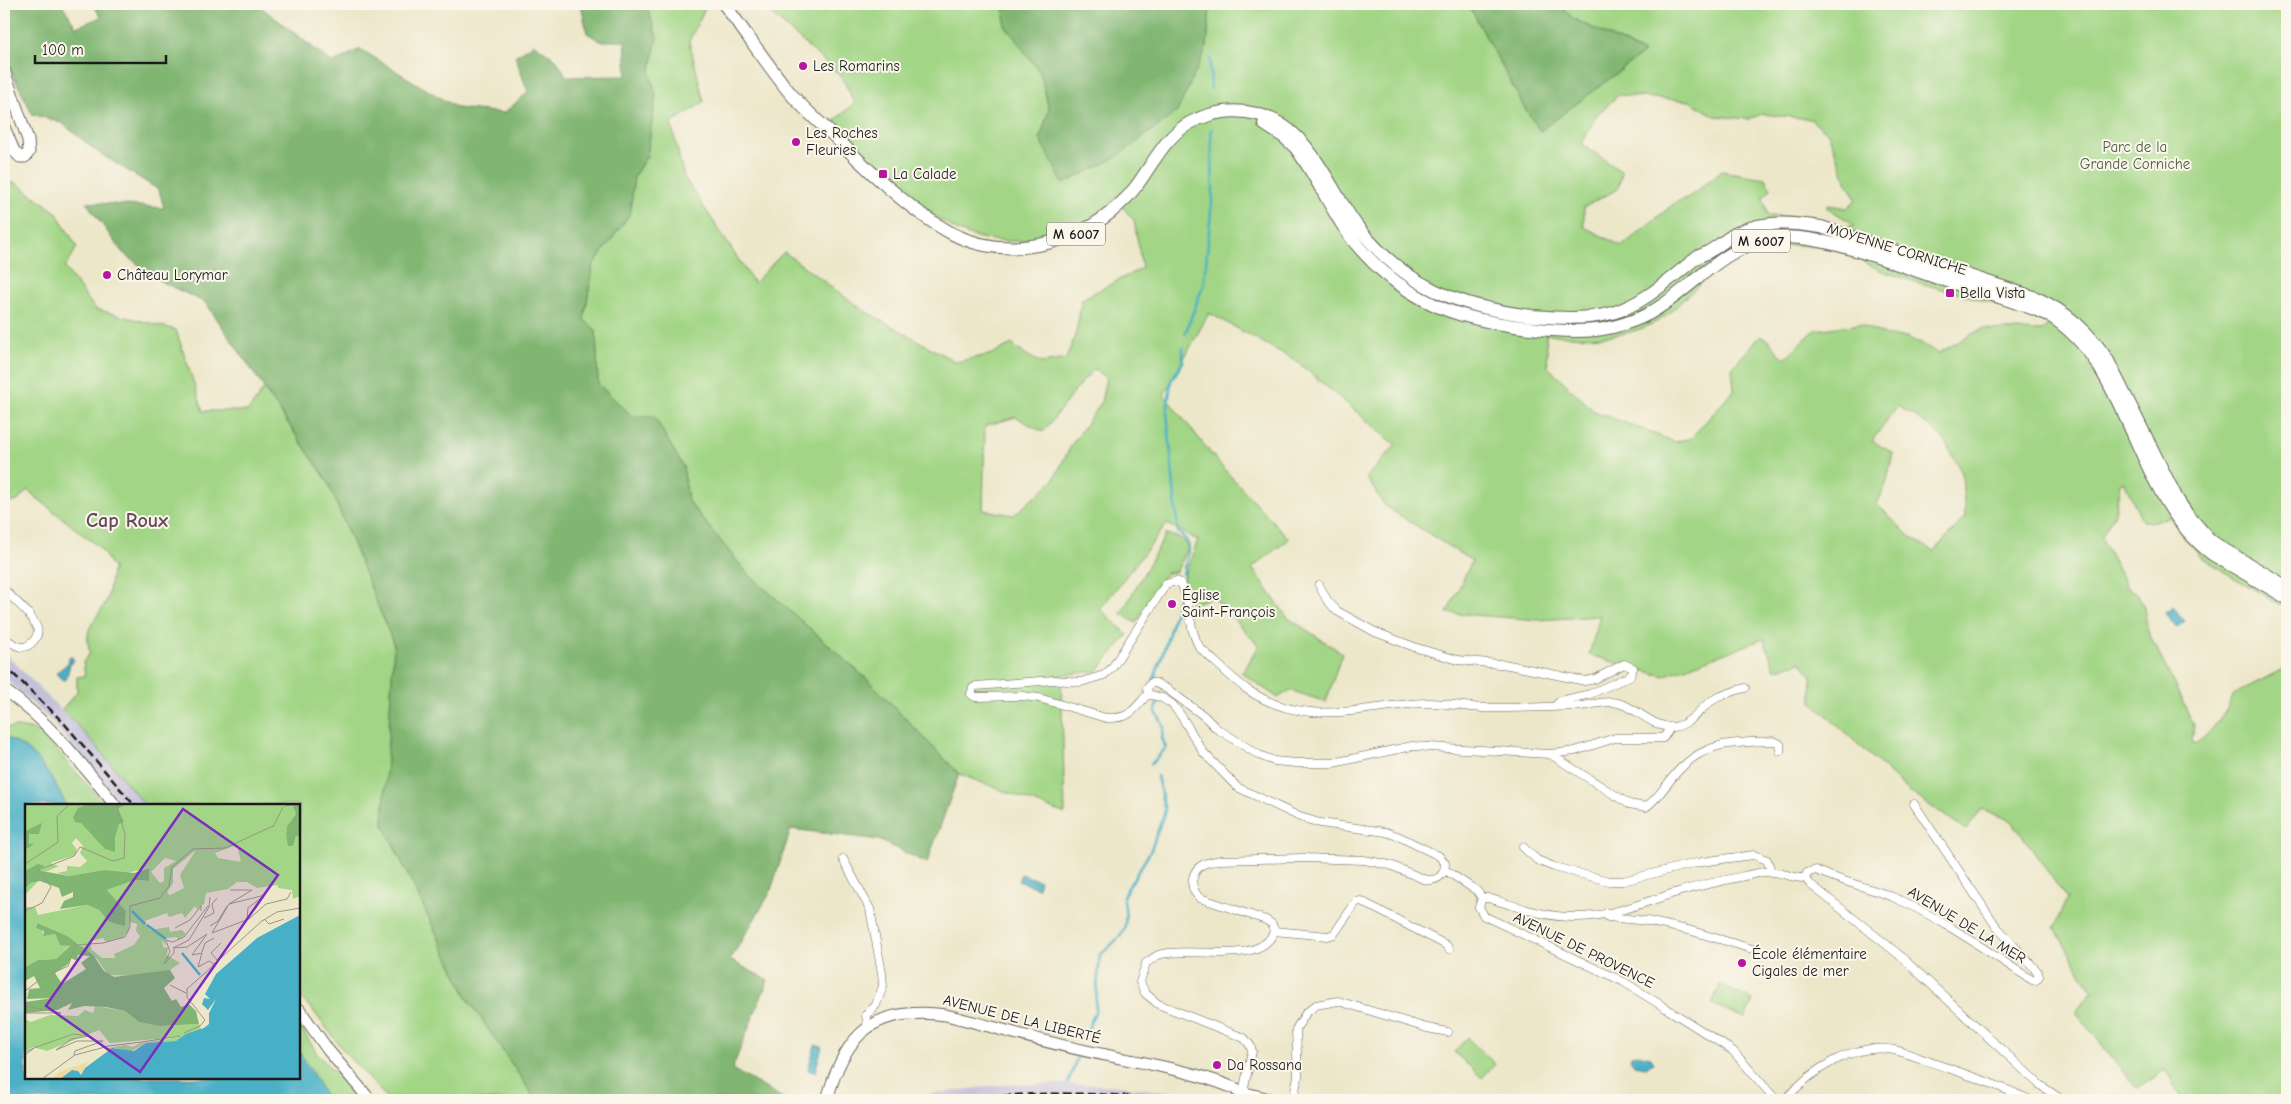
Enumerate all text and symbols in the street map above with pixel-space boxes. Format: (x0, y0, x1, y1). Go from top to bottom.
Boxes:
scale bar (35, 32, 166, 64)
text: 100 m (42, 41, 84, 59)
place label: Les Romarins (813, 57, 900, 75)
marker: Les Romarins (797, 60, 809, 72)
place label: Les Roches Fleuries (806, 124, 878, 159)
marker: Les Roches Fleuries (790, 136, 802, 148)
park label: Parc de la Grande Corniche (2080, 138, 2191, 173)
place label: La Calade (893, 165, 957, 183)
marker: La Calade (877, 168, 889, 180)
street label: MOYENNE CORNICHE (1825, 219, 1969, 279)
road number: M 6007 (1047, 222, 1105, 245)
road number: M 6007 (1732, 230, 1790, 252)
place label: Château Lorymar (117, 266, 228, 284)
marker: Château Lorymar (101, 269, 113, 281)
place label: Bella Vista (1960, 284, 2025, 302)
marker: Bella Vista (1944, 287, 1956, 299)
district label: Cap Roux (86, 509, 168, 532)
place label: Église Saint-François (1182, 585, 1275, 621)
marker: Église Saint-François (1166, 598, 1178, 610)
inset map (25, 804, 300, 1079)
street label: AVENUE DE LA MER (1905, 883, 2029, 967)
street label: AVENUE DE PROVENCE (1510, 908, 1658, 992)
place label: École élémentaire Cigales de mer (1752, 944, 1867, 980)
marker: École élémentaire Cigales de mer (1736, 957, 1748, 969)
street label: AVENUE DE LA LIBERTÉ (941, 990, 1103, 1047)
place label: Da Rossana (1227, 1056, 1302, 1074)
marker: Da Rossana (1211, 1059, 1223, 1071)

